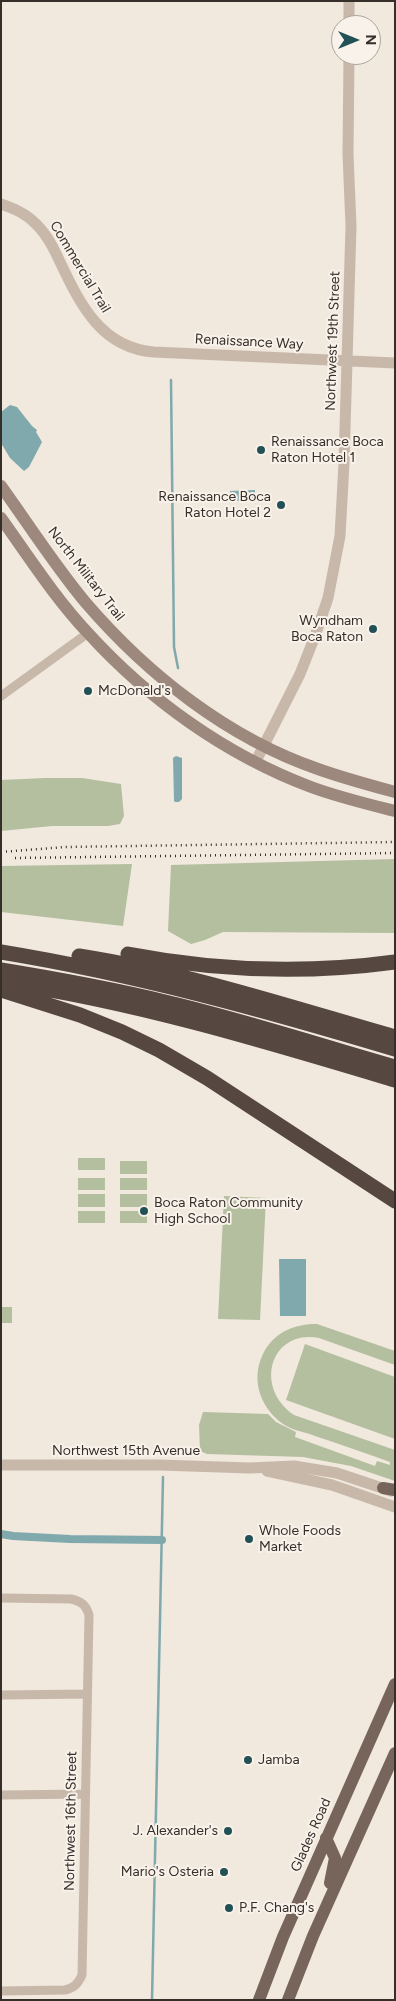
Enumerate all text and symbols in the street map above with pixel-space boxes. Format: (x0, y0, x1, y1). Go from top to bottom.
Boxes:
north arrow (331, 15, 381, 65)
text: N (362, 35, 379, 45)
street label: Commercial Trail (46, 218, 114, 316)
street label: Northwest 19th Street (322, 271, 344, 411)
street label: Renaissance Way (194, 331, 304, 353)
place label: Renaissance Boca Raton Hotel 1 (271, 434, 384, 467)
marker: Renaissance Boca Raton Hotel 1 (255, 444, 267, 456)
place label: Renaissance Boca Raton Hotel 2 (158, 489, 271, 522)
marker: Renaissance Boca Raton Hotel 2 (275, 499, 287, 511)
street label: North Military Trail (44, 524, 128, 624)
place label: Wyndham Boca Raton (291, 613, 363, 646)
marker: Wyndham Boca Raton (367, 623, 379, 635)
place label: McDonald's (98, 683, 171, 699)
marker: McDonald's (82, 685, 94, 697)
place label: Boca Raton Community High School (154, 1195, 303, 1228)
marker: Boca Raton Community High School (138, 1205, 150, 1217)
street label: Northwest 15th Avenue (52, 1443, 200, 1459)
place label: Whole Foods Market (259, 1523, 341, 1555)
marker: Whole Foods Market (243, 1533, 255, 1545)
street label: Northwest 16th Street (61, 1751, 81, 1891)
place label: Jamba (258, 1752, 300, 1768)
marker: Jamba (242, 1754, 254, 1766)
street label: Glades Road (287, 1796, 335, 1874)
place label: J. Alexander's (133, 1823, 218, 1839)
marker: J. Alexander's (222, 1825, 234, 1837)
place label: Mario's Osteria (121, 1864, 214, 1880)
marker: Mario's Osteria (218, 1866, 230, 1878)
place label: P.F. Chang's (239, 1900, 314, 1916)
marker: P.F. Chang's (223, 1902, 235, 1914)

